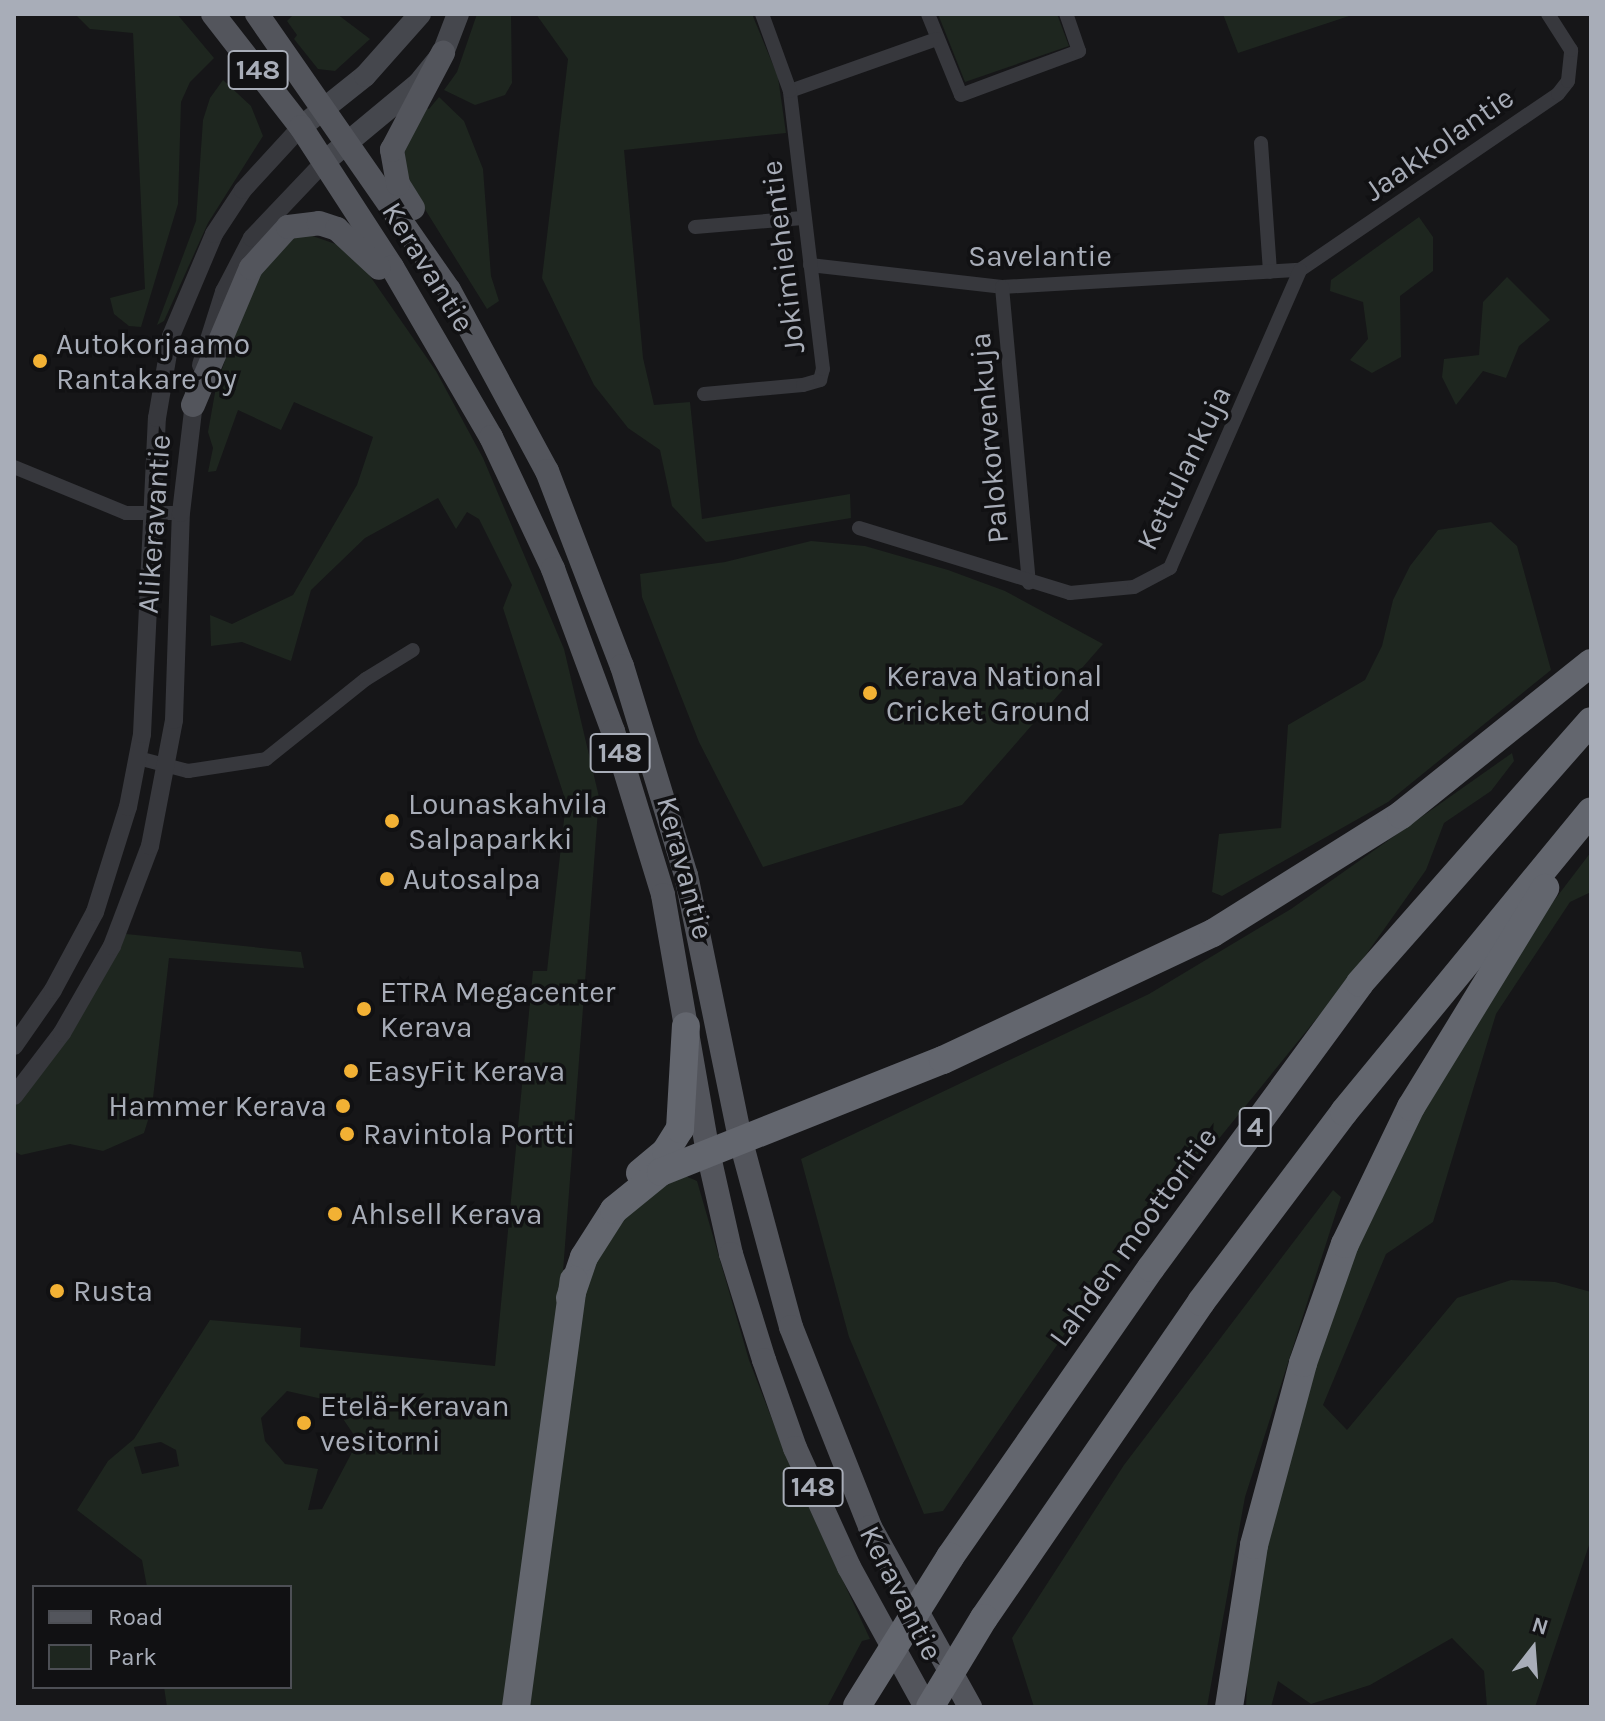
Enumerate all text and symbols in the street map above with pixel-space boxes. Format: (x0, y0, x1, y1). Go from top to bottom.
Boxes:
road number: 148 (226, 46, 290, 94)
street label: Jaakkolantie (1357, 79, 1521, 209)
street label: Jokimiehentie (753, 159, 813, 355)
street label: Keravantie (374, 195, 482, 339)
street label: Savelantie (968, 238, 1112, 274)
place label: Autokorjaamo Rantakare Oy (56, 326, 250, 396)
street label: Palokorvenkuja (962, 331, 1016, 545)
marker: Autokorjaamo Rantakare Oy (31, 352, 49, 370)
street label: Kettulankuja (1129, 380, 1239, 556)
street label: Alikeravantie (130, 433, 178, 615)
place label: Kerava National Cricket Ground (886, 658, 1102, 728)
marker: Kerava National Cricket Ground (861, 684, 879, 702)
road number: 148 (588, 729, 652, 777)
place label: Lounaskahvila Salpaparkki (408, 786, 607, 856)
street label: Keravantie (649, 793, 721, 943)
marker: Lounaskahvila Salpaparkki (383, 812, 401, 830)
place label: Autosalpa (403, 861, 541, 897)
marker: Autosalpa (378, 870, 396, 888)
place label: ETRA Megacenter Kerava (380, 974, 615, 1044)
marker: ETRA Megacenter Kerava (355, 1000, 373, 1018)
place label: EasyFit Kerava (367, 1053, 565, 1089)
marker: EasyFit Kerava (342, 1062, 360, 1080)
place label: Hammer Kerava (108, 1088, 327, 1124)
marker: Hammer Kerava (334, 1097, 352, 1115)
road number: 4 (1237, 1103, 1273, 1151)
place label: Ravintola Portti (363, 1116, 575, 1152)
street label: Lahden moottoritie (1041, 1120, 1225, 1354)
marker: Ravintola Portti (338, 1125, 356, 1143)
place label: Ahlsell Kerava (351, 1196, 542, 1232)
marker: Ahlsell Kerava (326, 1205, 344, 1223)
place label: Rusta (73, 1273, 153, 1309)
marker: Rusta (48, 1282, 66, 1300)
place label: Etelä-Keravan vesitorni (320, 1388, 510, 1458)
marker: Etelä-Keravan vesitorni (295, 1414, 313, 1432)
road number: 148 (781, 1463, 845, 1511)
street label: Keravantie (852, 1520, 950, 1666)
legend (32, 1585, 292, 1689)
text: Road (108, 1603, 163, 1631)
north arrow (1493, 1609, 1573, 1689)
text: N (1529, 1611, 1551, 1641)
text: Park (108, 1643, 157, 1671)

